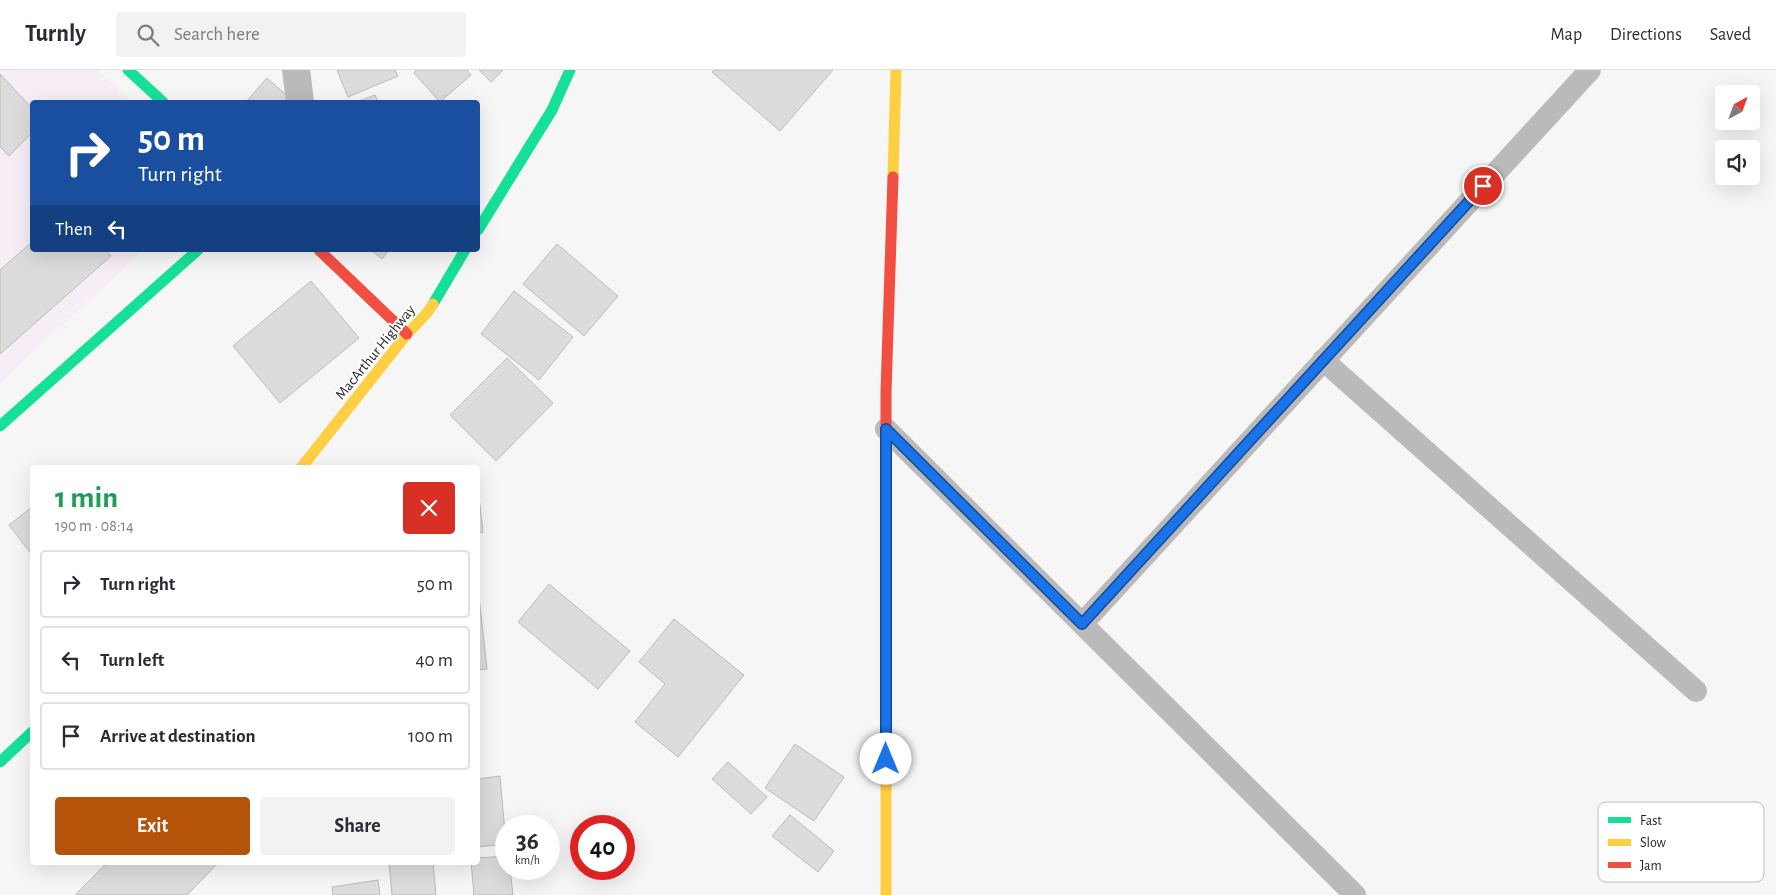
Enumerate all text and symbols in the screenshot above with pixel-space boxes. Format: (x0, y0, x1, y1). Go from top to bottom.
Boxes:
search box (116, 12, 466, 57)
icon: search (134, 21, 162, 49)
text: Turnly (25, 22, 86, 46)
text: Search here (174, 25, 260, 44)
text: Map (1551, 26, 1582, 44)
text: Directions (1610, 26, 1682, 44)
text: Saved (1710, 26, 1751, 44)
north arrow (1715, 85, 1760, 130)
map controls (1715, 85, 1760, 185)
icon: right (55, 120, 120, 185)
text: 50 m (138, 122, 205, 157)
button: sound (1715, 140, 1760, 185)
text: Turn right (138, 163, 222, 185)
pin (1462, 165, 1504, 207)
icon: arrive (1469, 172, 1497, 200)
icon: left (103, 215, 131, 243)
text: Then (55, 220, 93, 239)
street label: MacArthur Highway (333, 302, 418, 402)
button: close (403, 482, 455, 534)
text: 1 min (55, 483, 118, 513)
text: 190 m · 08:14 (55, 518, 134, 534)
icon: right (57, 570, 85, 598)
text: Turn right (100, 575, 175, 594)
text: 50 m (417, 575, 453, 594)
icon: left (57, 646, 85, 674)
text: Turn left (100, 651, 164, 670)
text: 40 m (415, 651, 453, 670)
icon: arrive (57, 722, 85, 750)
text: Arrive at destination (100, 727, 256, 746)
text: 100 m (408, 727, 453, 746)
position arrow (859, 732, 911, 784)
button: Exit (55, 797, 250, 855)
button: Share (260, 797, 455, 855)
legend (1598, 802, 1764, 882)
text: Fast (1640, 814, 1662, 828)
speed limit sign: 40 (570, 815, 635, 880)
text: 36 (516, 829, 539, 854)
text: Slow (1640, 836, 1667, 850)
text: km/h (515, 854, 540, 866)
text: Jam (1640, 859, 1662, 873)

